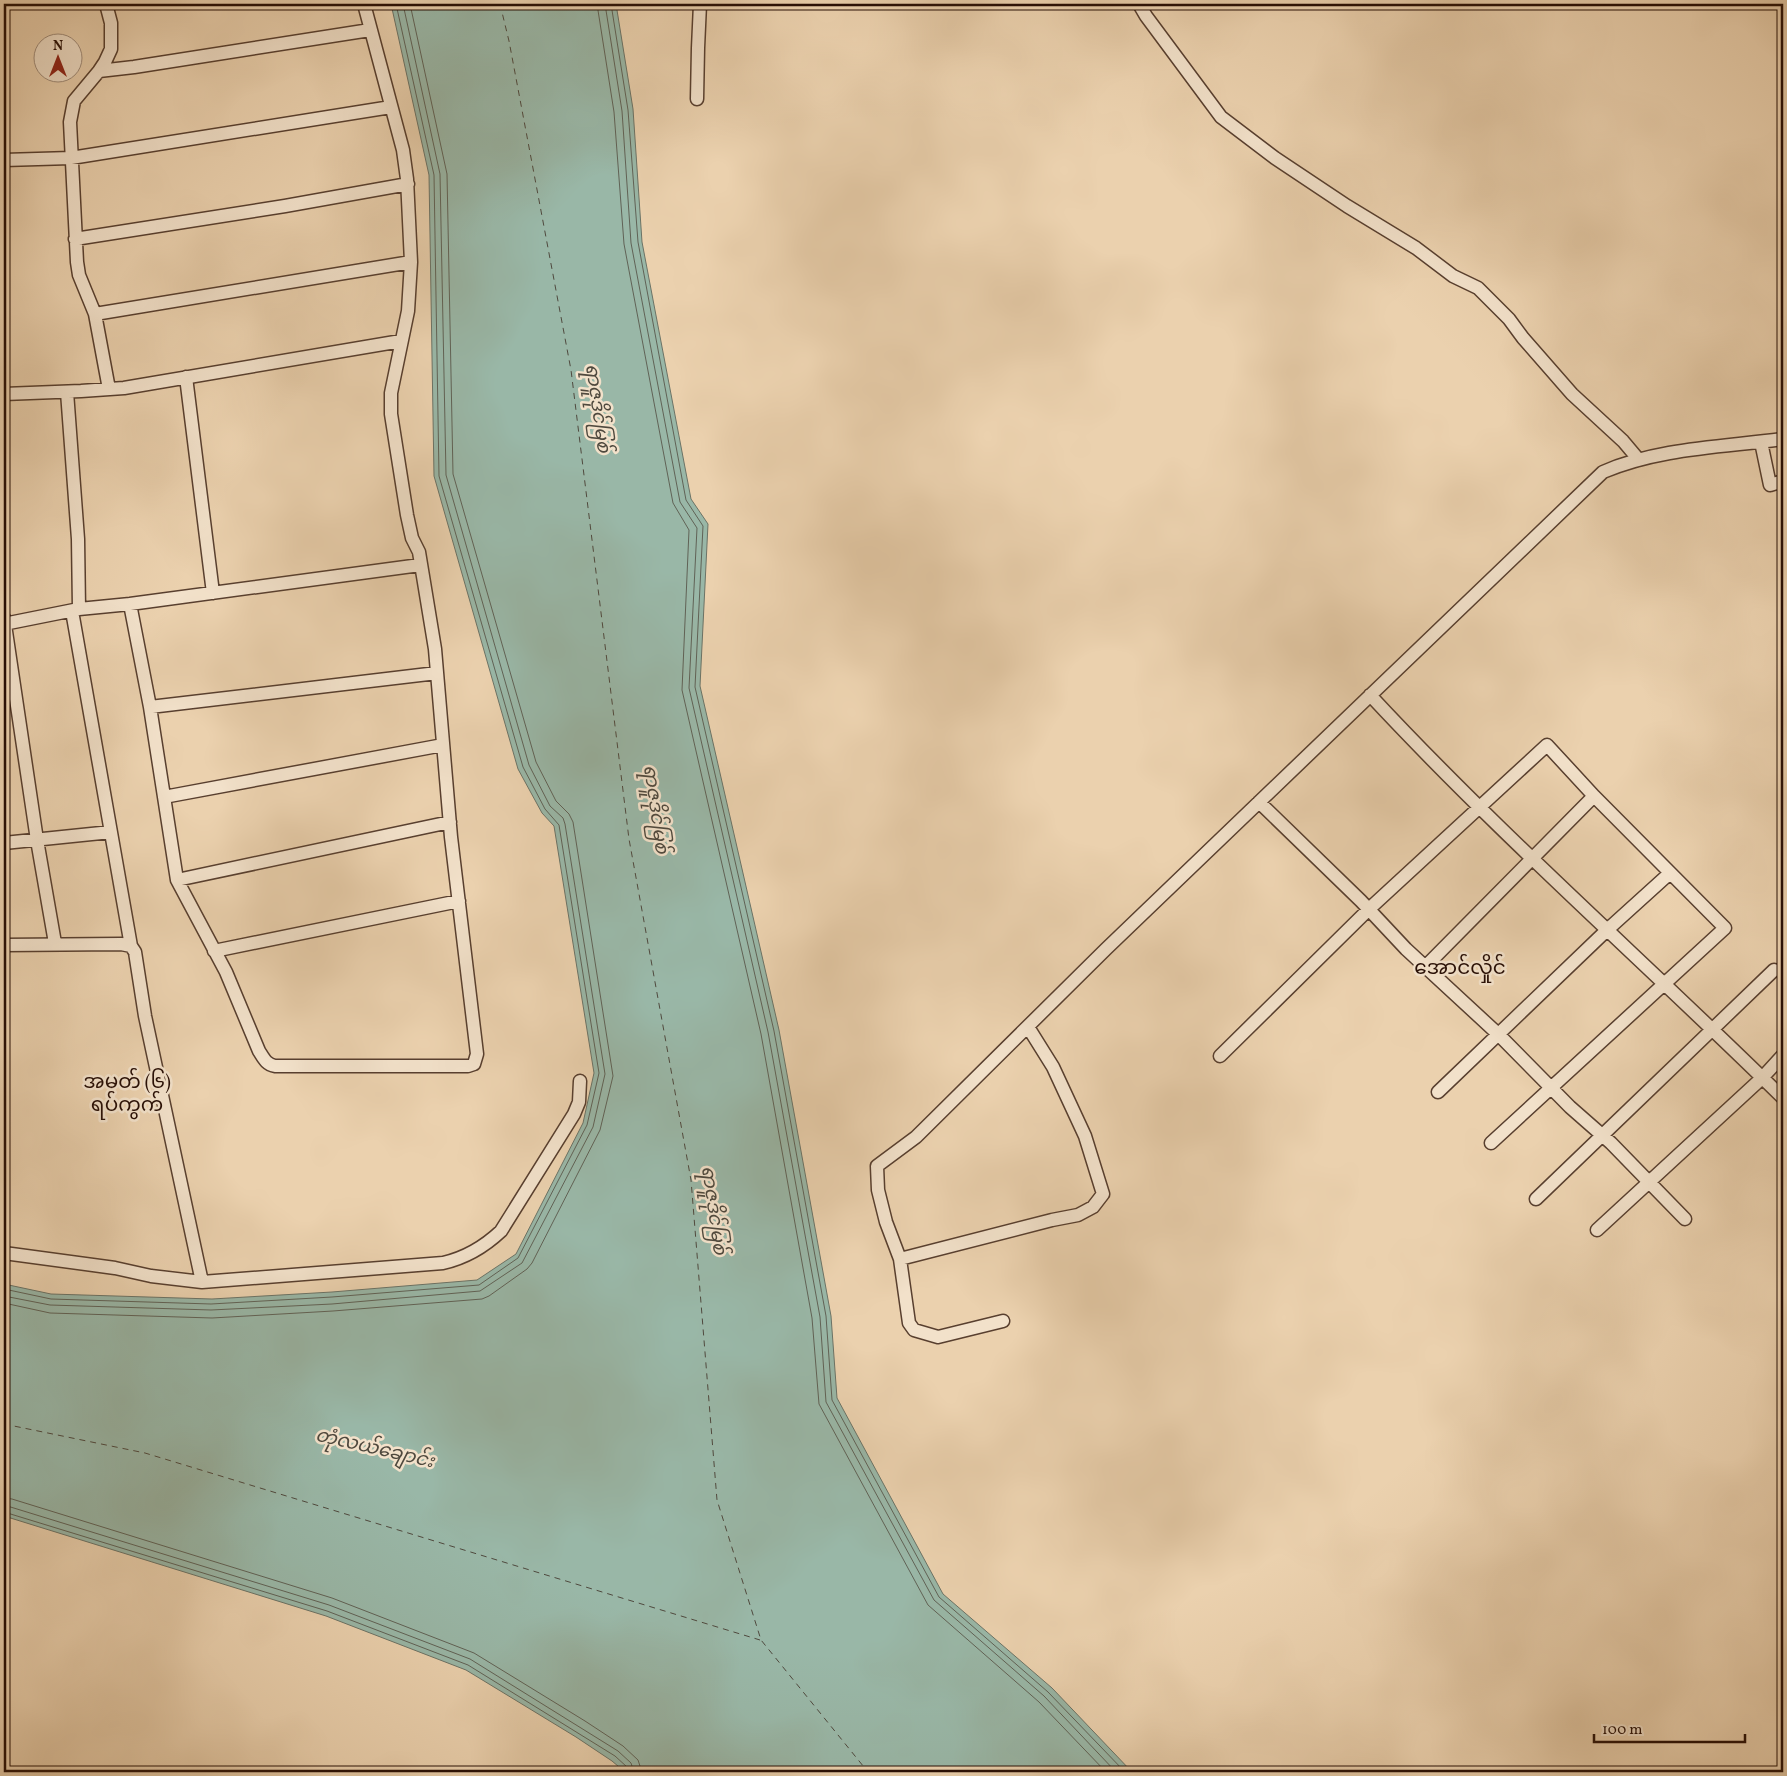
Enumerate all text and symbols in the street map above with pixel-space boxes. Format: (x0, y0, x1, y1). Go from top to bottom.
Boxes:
north arrow (32, 32, 82, 82)
text: N (53, 37, 63, 56)
water label: ရာဇူဒိုင်မြစ် (577, 362, 618, 456)
water label: ရာဇူဒိုင်မြစ် (635, 763, 676, 857)
district label: အောင်လှိုင် (1414, 953, 1506, 983)
district label: အမှတ် (၆) ရပ်ကွက် (83, 1067, 171, 1120)
water label: ရာဇူဒိုင်မြစ် (693, 1164, 734, 1258)
water label: တုံလယ်ချောင်း (312, 1421, 438, 1477)
scale bar (1594, 1711, 1746, 1743)
text: 100 m (1602, 1720, 1642, 1741)

